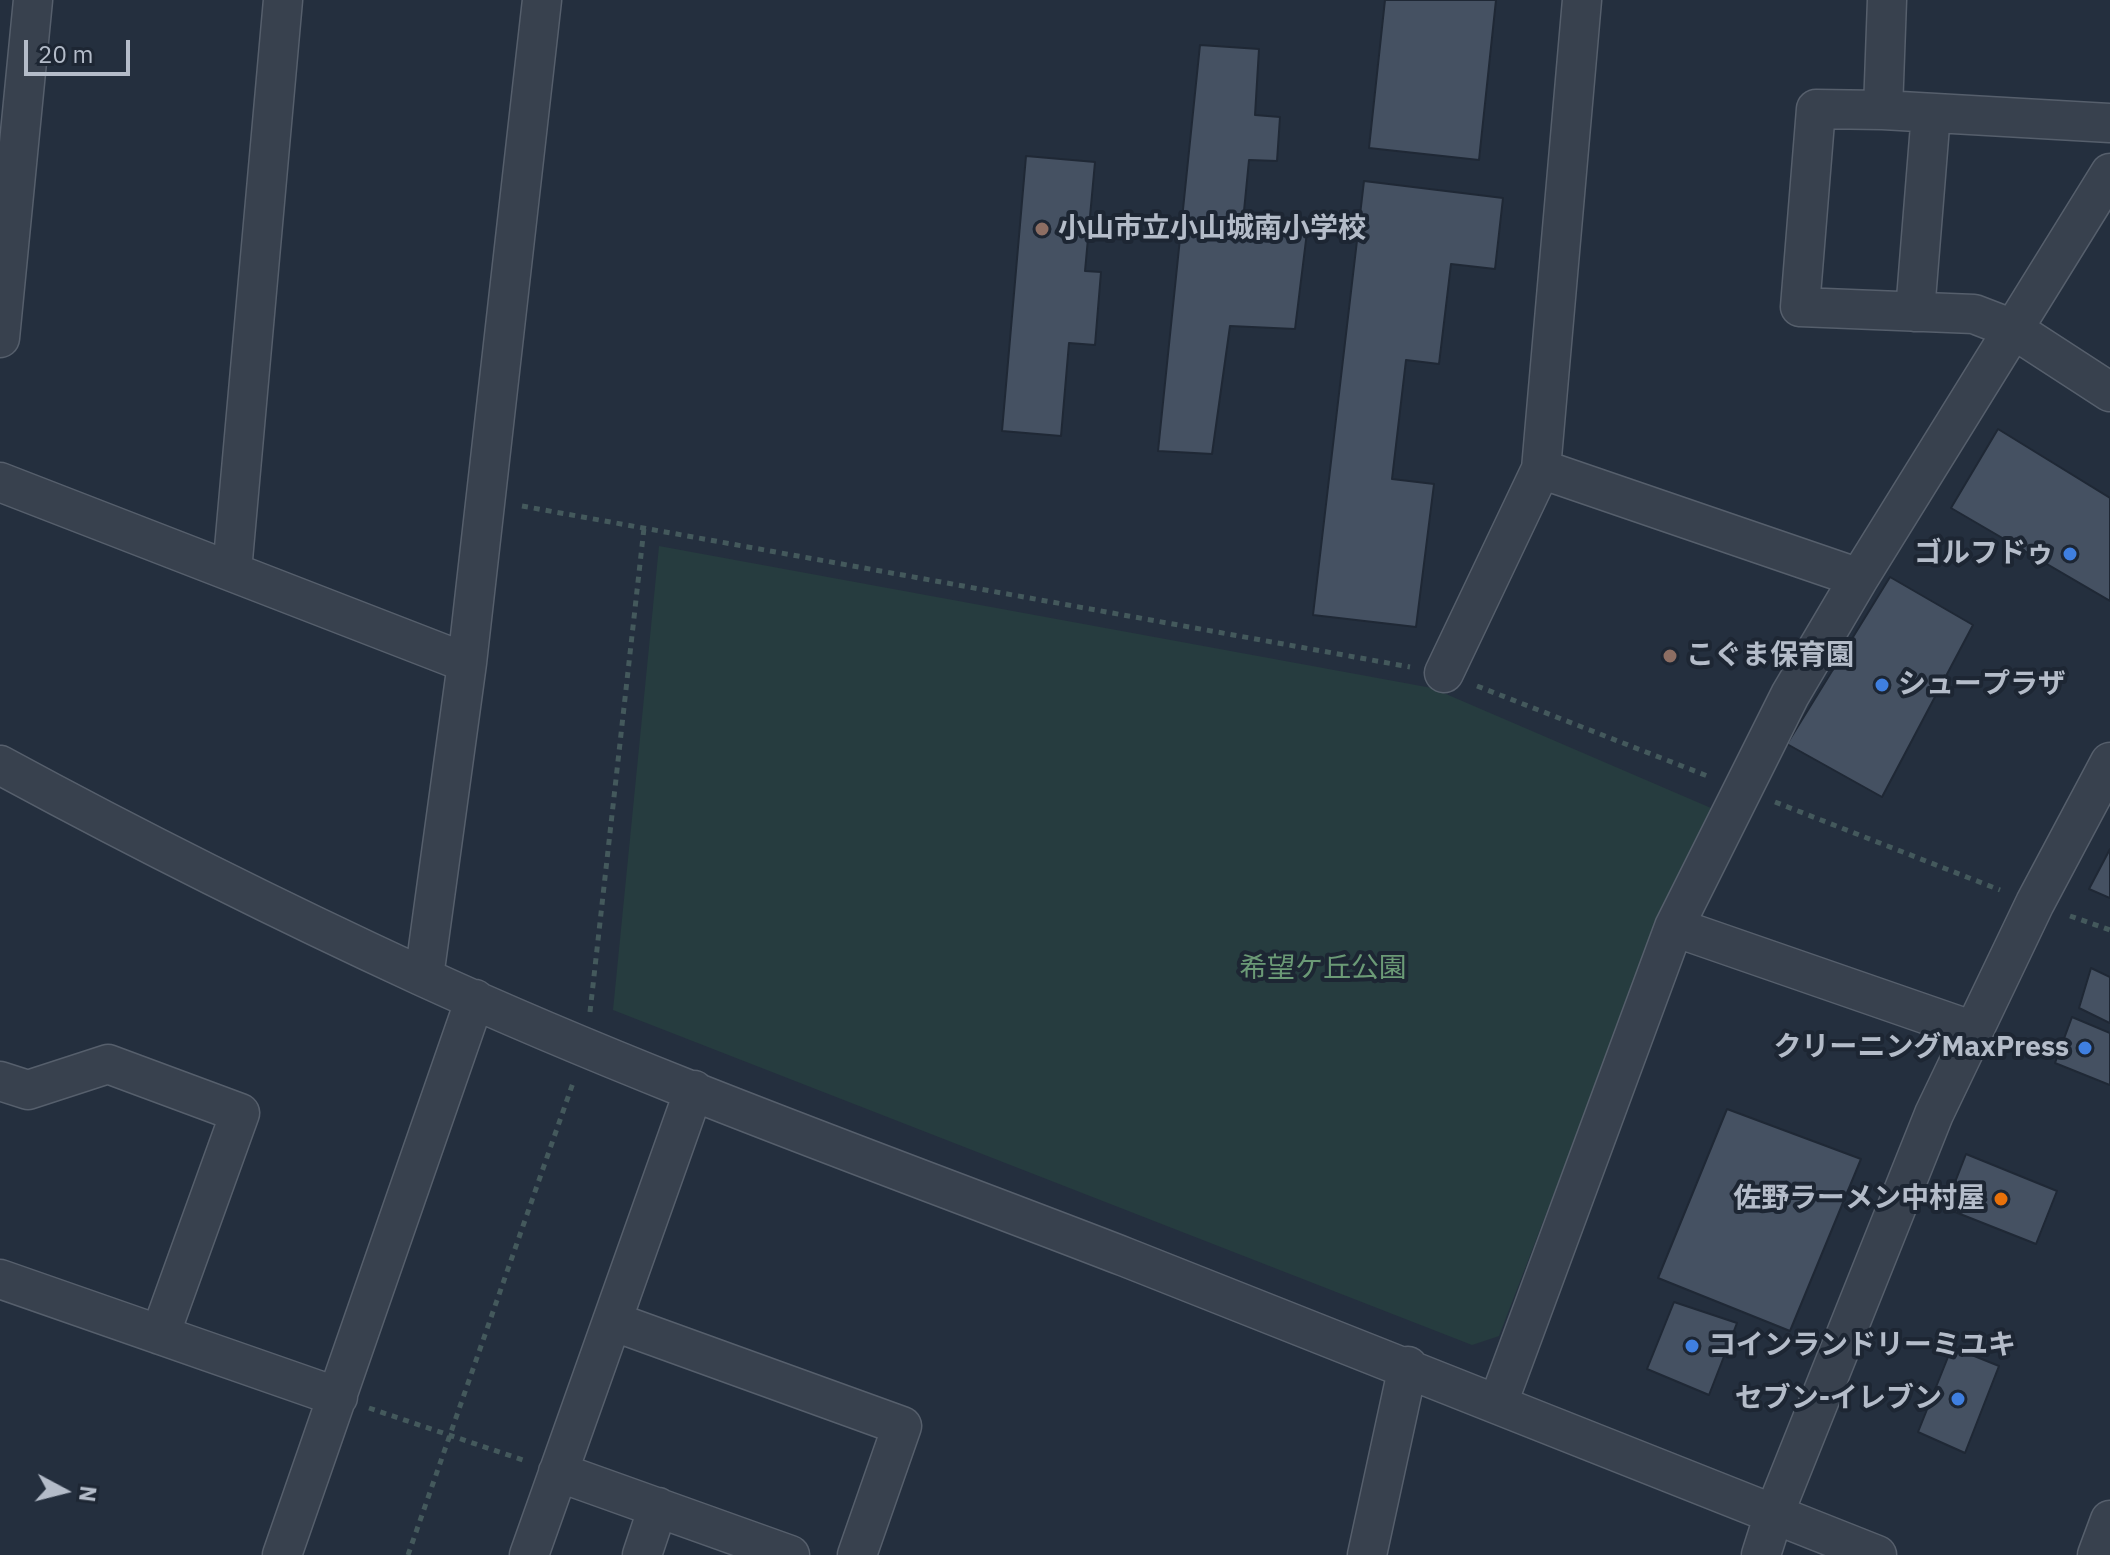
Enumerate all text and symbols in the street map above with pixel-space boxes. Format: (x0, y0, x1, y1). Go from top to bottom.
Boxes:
scale bar (28, 24, 134, 74)
text: 20 m (38, 38, 93, 70)
place label: 小山市立小山城南小学校 (1058, 212, 1366, 246)
marker: 小山市立小山城南小学校 (1033, 220, 1051, 238)
place label: ゴルフドゥ (1914, 537, 2054, 571)
marker: ゴルフドゥ (2061, 545, 2079, 563)
place label: こぐま保育園 (1686, 639, 1854, 673)
marker: こぐま保育園 (1661, 647, 1679, 665)
place label: シュープラザ (1898, 668, 2066, 702)
marker: シュープラザ (1873, 676, 1891, 694)
park label: 希望ケ丘公園 (1239, 952, 1407, 986)
place label: クリーニングMaxPress (1773, 1031, 2069, 1065)
marker: クリーニングMaxPress (2076, 1039, 2094, 1057)
place label: 佐野ラーメン中村屋 (1733, 1182, 1985, 1216)
marker: 佐野ラーメン中村屋 (1992, 1190, 2010, 1208)
place label: コインランドリーミユキ (1708, 1329, 2016, 1363)
marker: コインランドリーミユキ (1683, 1337, 1701, 1355)
place label: セブン-イレブン (1735, 1382, 1942, 1416)
marker: セブン-イレブン (1949, 1390, 1967, 1408)
north arrow (24, 1451, 104, 1531)
text: N (73, 1484, 104, 1504)

